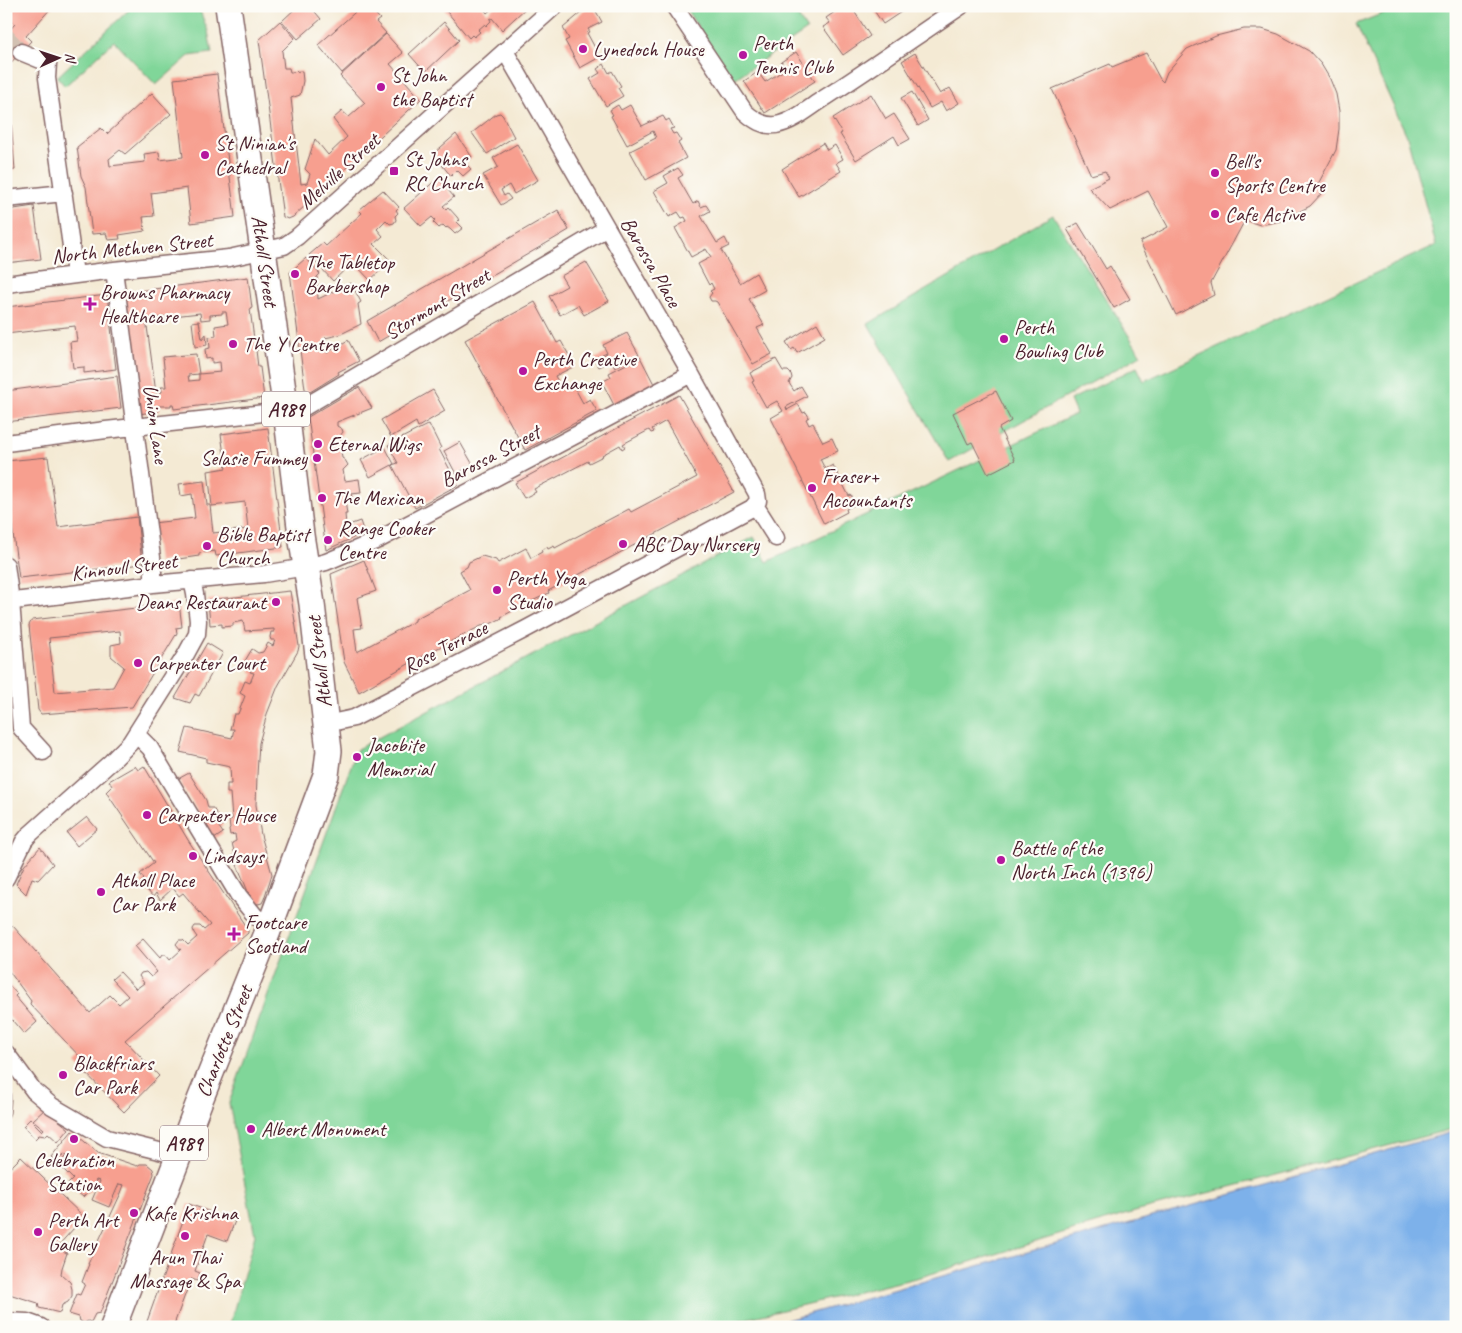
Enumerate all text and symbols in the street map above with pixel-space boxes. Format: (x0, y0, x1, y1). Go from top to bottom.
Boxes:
place label: Perth Tennis Club (753, 30, 835, 80)
north arrow (32, 32, 82, 82)
place label: Lynedoch House (593, 36, 705, 62)
marker: Lynedoch House (577, 43, 589, 55)
marker: Perth Tennis Club (737, 49, 749, 61)
text: N (62, 53, 79, 64)
place label: St John the Baptist (391, 62, 475, 112)
marker: St John the Baptist (375, 81, 387, 93)
street label: Melville Street (293, 126, 387, 214)
place label: St Ninian's Cathedral (215, 130, 296, 180)
place label: St Johns RC Church (404, 146, 484, 196)
place label: Bell's Sports Centre (1225, 148, 1326, 198)
marker: St Ninian's Cathedral (199, 149, 211, 161)
marker: St Johns RC Church (388, 165, 400, 177)
marker: Bell's Sports Centre (1209, 167, 1221, 179)
place label: Cafe Active (1225, 201, 1307, 227)
marker: Cafe Active (1209, 208, 1221, 220)
street label: Barossa Place (615, 212, 688, 313)
street label: Atholl Street (246, 214, 285, 310)
street label: North Methven Street (50, 226, 216, 269)
place label: The Tabletop Barbershop (305, 249, 395, 299)
street label: Stormont Street (380, 261, 496, 346)
marker: The Tabletop Barbershop (289, 268, 301, 280)
place label: Browns Pharmacy Healthcare (100, 279, 231, 329)
marker: Browns Pharmacy Healthcare (84, 298, 96, 310)
place label: Perth Bowling Club (1014, 314, 1105, 364)
place label: The Y Centre (243, 331, 339, 357)
marker: Perth Bowling Club (998, 333, 1010, 345)
marker: The Y Centre (227, 338, 239, 350)
place label: Perth Creative Exchange (533, 346, 638, 396)
marker: Perth Creative Exchange (517, 365, 529, 377)
street label: Union Lane (138, 383, 175, 467)
road number: A989 (262, 392, 310, 426)
street label: Barossa Street (436, 418, 547, 493)
place label: Eternal Wigs (328, 431, 422, 457)
marker: Eternal Wigs (312, 438, 324, 450)
place label: Selasie Fummey (200, 445, 309, 471)
marker: Selasie Fummey (311, 452, 323, 464)
place label: Fraser+ Accountants (822, 463, 913, 513)
marker: Fraser+ Accountants (806, 482, 818, 494)
place label: The Mexican (332, 485, 424, 511)
marker: The Mexican (316, 492, 328, 504)
place label: Range Cooker Centre (338, 515, 436, 565)
place label: Bible Baptist Church (217, 521, 312, 571)
place label: ABC Day Nursery (633, 531, 761, 557)
marker: Range Cooker Centre (322, 534, 334, 546)
marker: ABC Day Nursery (617, 538, 629, 550)
marker: Bible Baptist Church (201, 540, 213, 552)
street label: Kinnoull Street (70, 547, 180, 586)
place label: Perth Yoga Studio (507, 565, 587, 615)
marker: Perth Yoga Studio (491, 584, 503, 596)
place label: Deans Restaurant (136, 589, 268, 615)
marker: Deans Restaurant (270, 596, 282, 608)
street label: Atholl Street (300, 613, 338, 709)
street label: Rose Terrace (398, 614, 493, 679)
place label: Carpenter Court (148, 650, 267, 676)
marker: Carpenter Court (132, 657, 144, 669)
place label: Jacobite Memorial (366, 732, 436, 782)
marker: Jacobite Memorial (351, 751, 363, 763)
place label: Carpenter House (157, 802, 276, 828)
marker: Carpenter House (141, 809, 153, 821)
place label: Battle of the North Inch (1396) (1011, 835, 1152, 885)
place label: Lindsays (203, 843, 266, 869)
marker: Lindsays (187, 850, 199, 862)
marker: Battle of the North Inch (1396) (995, 854, 1007, 866)
place label: Atholl Place Car Park (111, 867, 195, 917)
marker: Atholl Place Car Park (95, 886, 107, 898)
place label: Footcare Scotland (245, 909, 310, 959)
marker: Footcare Scotland (227, 927, 241, 941)
street label: Charlotte Street (190, 979, 259, 1101)
place label: Blackfriars Car Park (73, 1050, 155, 1100)
marker: Blackfriars Car Park (57, 1069, 69, 1081)
place label: Albert Monument (261, 1116, 387, 1142)
marker: Albert Monument (245, 1123, 257, 1135)
road number: A989 (160, 1126, 208, 1160)
marker: Celebration Station (68, 1133, 80, 1145)
place label: Celebration Station (34, 1147, 115, 1197)
place label: Kafe Krishna (144, 1200, 240, 1226)
place label: Perth Art Gallery (48, 1207, 120, 1257)
marker: Kafe Krishna (128, 1207, 140, 1219)
marker: Perth Art Gallery (32, 1226, 44, 1238)
marker: Arun Thai Massage & Spa (179, 1230, 191, 1242)
place label: Arun Thai Massage & Spa (130, 1244, 242, 1294)

